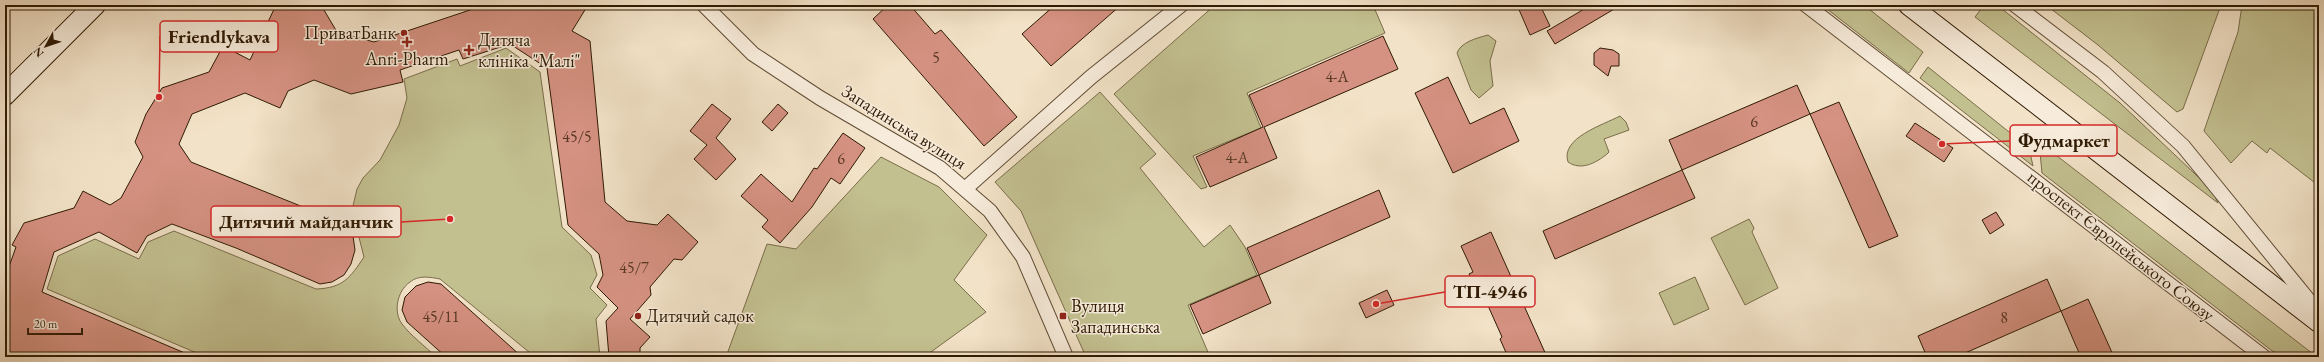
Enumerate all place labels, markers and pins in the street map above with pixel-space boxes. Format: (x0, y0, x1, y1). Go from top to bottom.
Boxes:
callout: Friendlykava (160, 21, 278, 52)
place label: ПриватБанк (304, 21, 396, 44)
marker: ПриватБанк (399, 28, 409, 38)
place label: Дитяча клініка "Малі" (478, 28, 581, 72)
marker: Anri-Pharm (402, 37, 412, 47)
marker: Дитяча клініка "Малі" (463, 44, 475, 56)
place label: Anri-Pharm (364, 47, 449, 70)
callout: Фудмаркет (2010, 125, 2117, 156)
callout: Дитячий майданчик (211, 206, 401, 237)
callout: ТП-4946 (1445, 276, 1535, 307)
place label: Вулиця Западинська (1071, 294, 1161, 338)
place label: Дитячий садок (646, 304, 754, 327)
marker: Дитячий садок (633, 311, 643, 321)
marker: Вулиця Западинська (1058, 311, 1068, 321)

